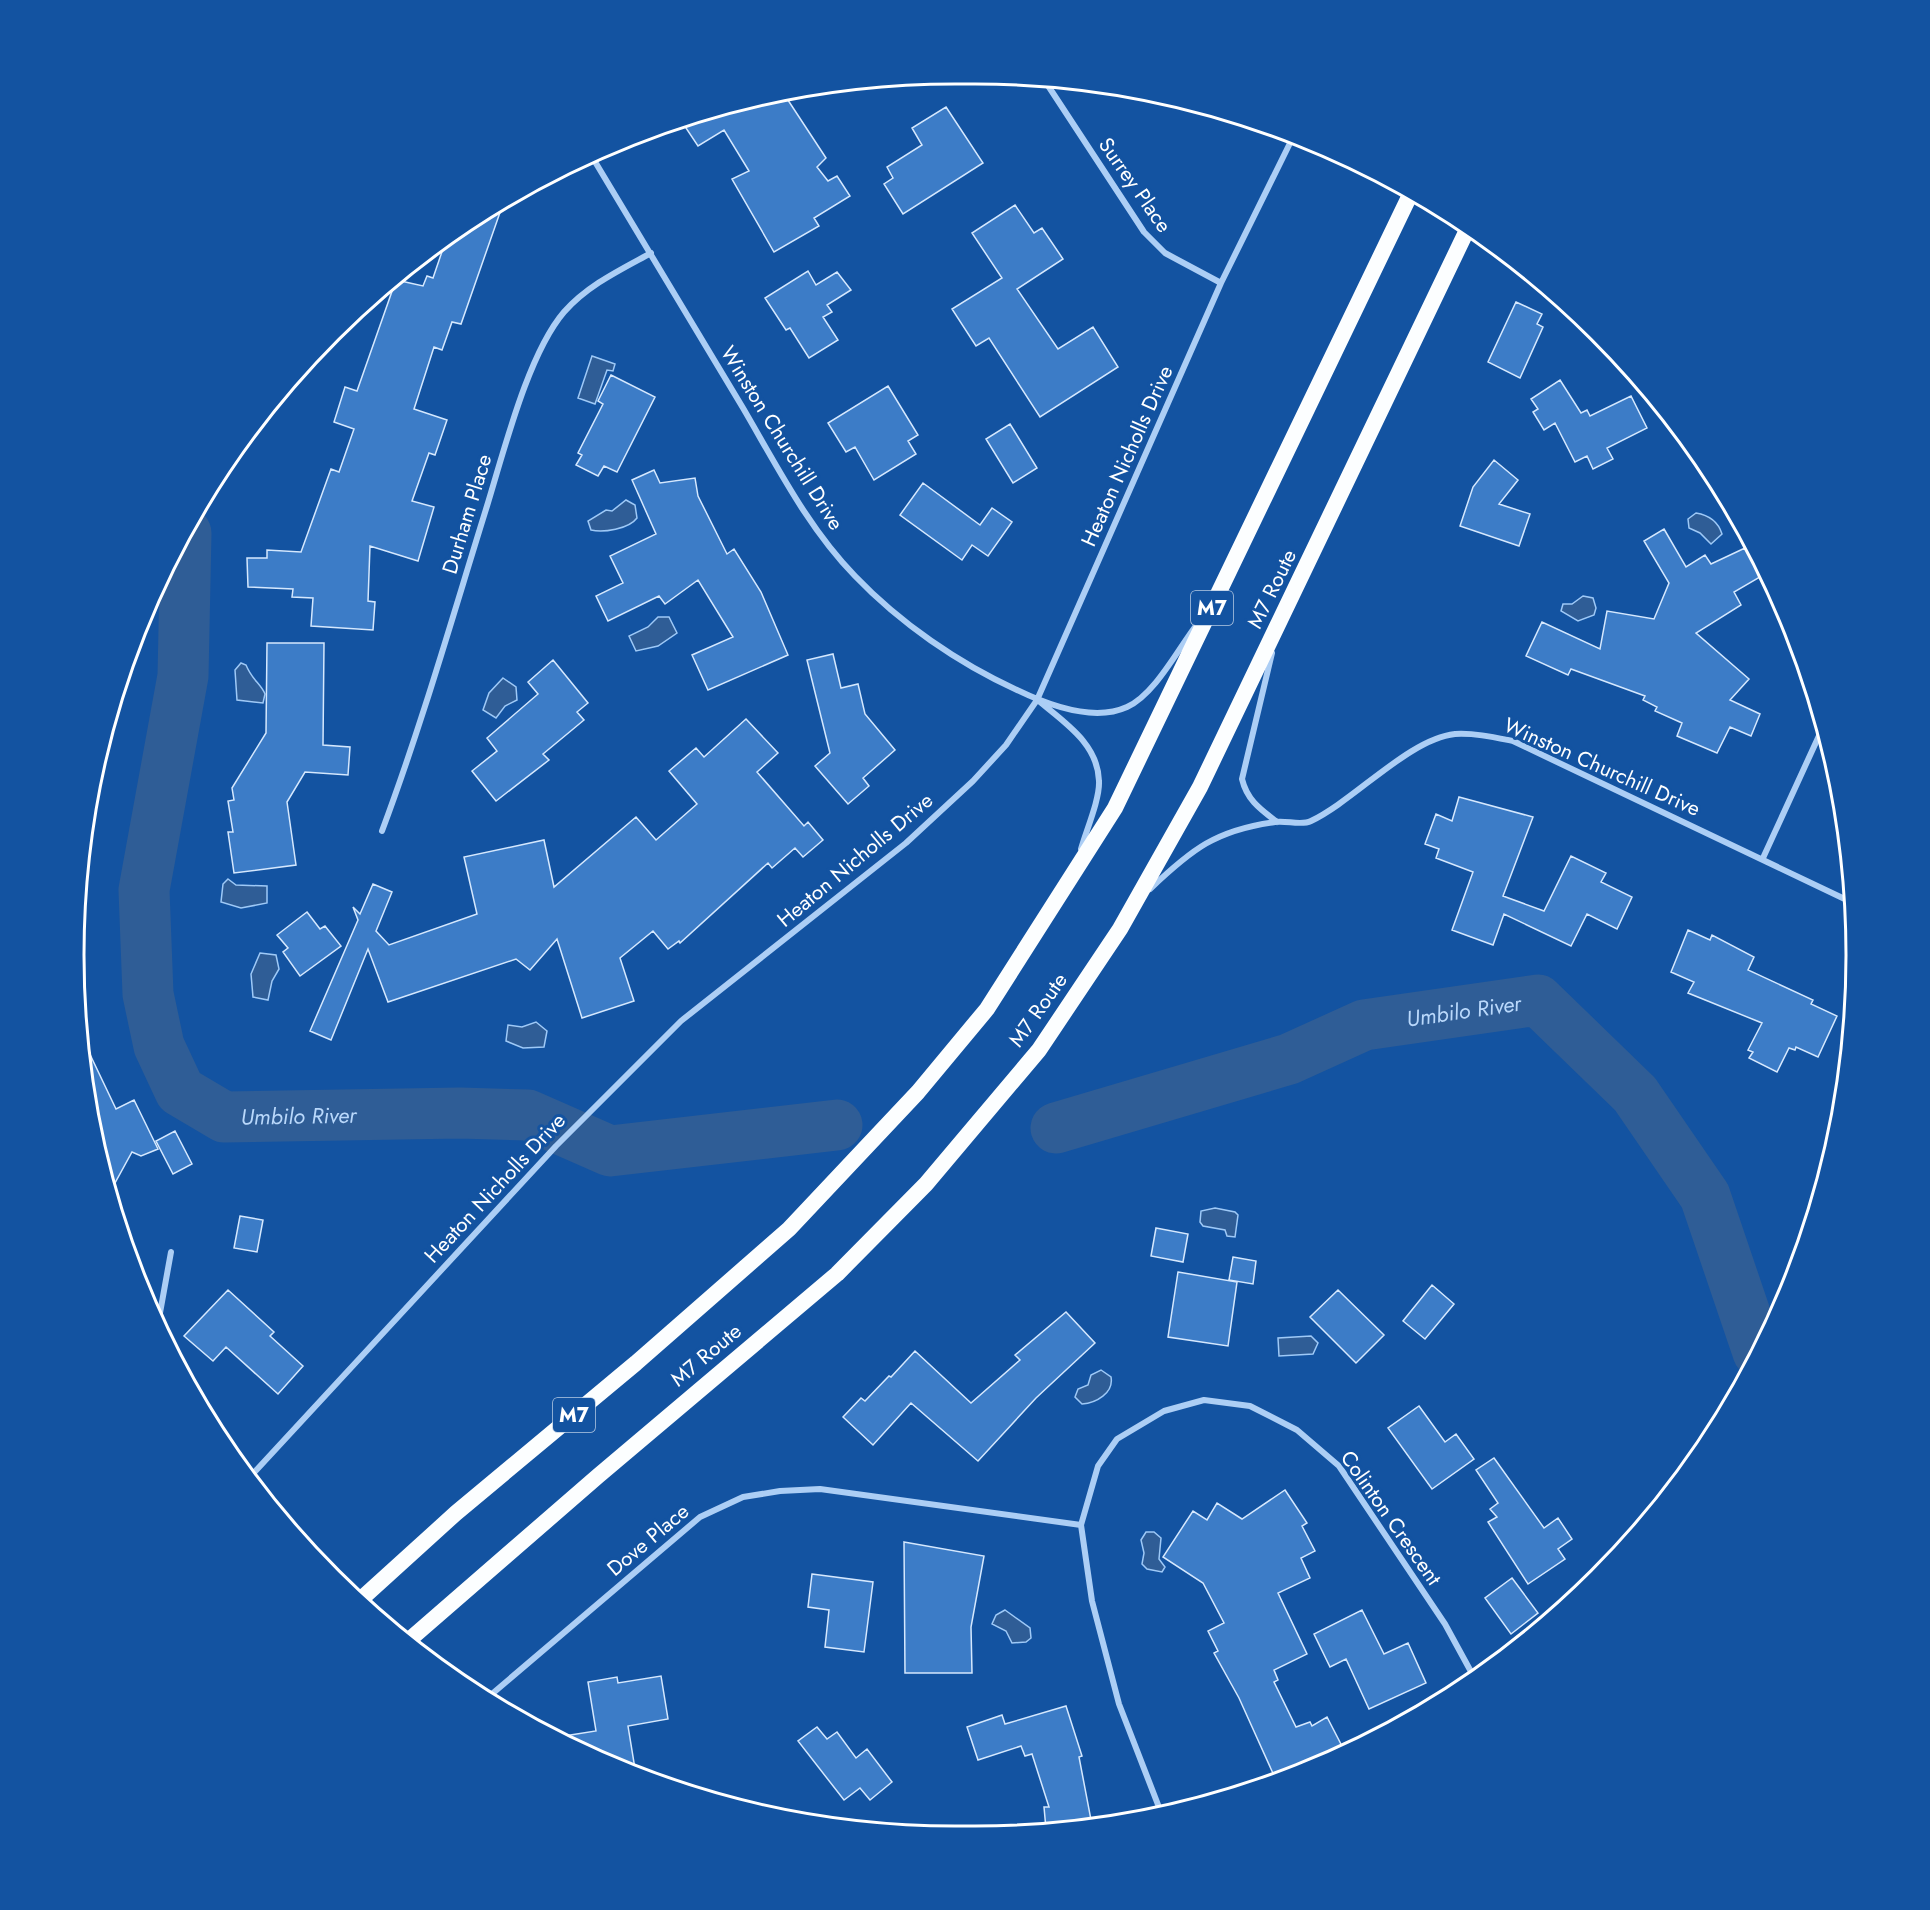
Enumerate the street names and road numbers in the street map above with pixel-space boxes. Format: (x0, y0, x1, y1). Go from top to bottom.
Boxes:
street label: Surrey Place (1091, 131, 1179, 239)
street label: Winston Churchill Drive (713, 340, 851, 536)
street label: Heaton Nicholls Drive (1074, 361, 1180, 551)
street label: Durham Place (435, 450, 499, 577)
street label: M7 Route (1240, 544, 1304, 634)
road number: M7 (1191, 591, 1233, 625)
street label: Winston Churchill Drive (1499, 710, 1705, 824)
street label: Heaton Nicholls Drive (771, 786, 940, 934)
street label: M7 Route (1001, 967, 1075, 1053)
street label: Heaton Nicholls Drive (417, 1106, 573, 1270)
street label: M7 Route (664, 1316, 748, 1394)
road number: M7 (553, 1398, 595, 1432)
street label: Colinton Crescent (1333, 1444, 1449, 1592)
street label: Dove Place (601, 1497, 696, 1583)

